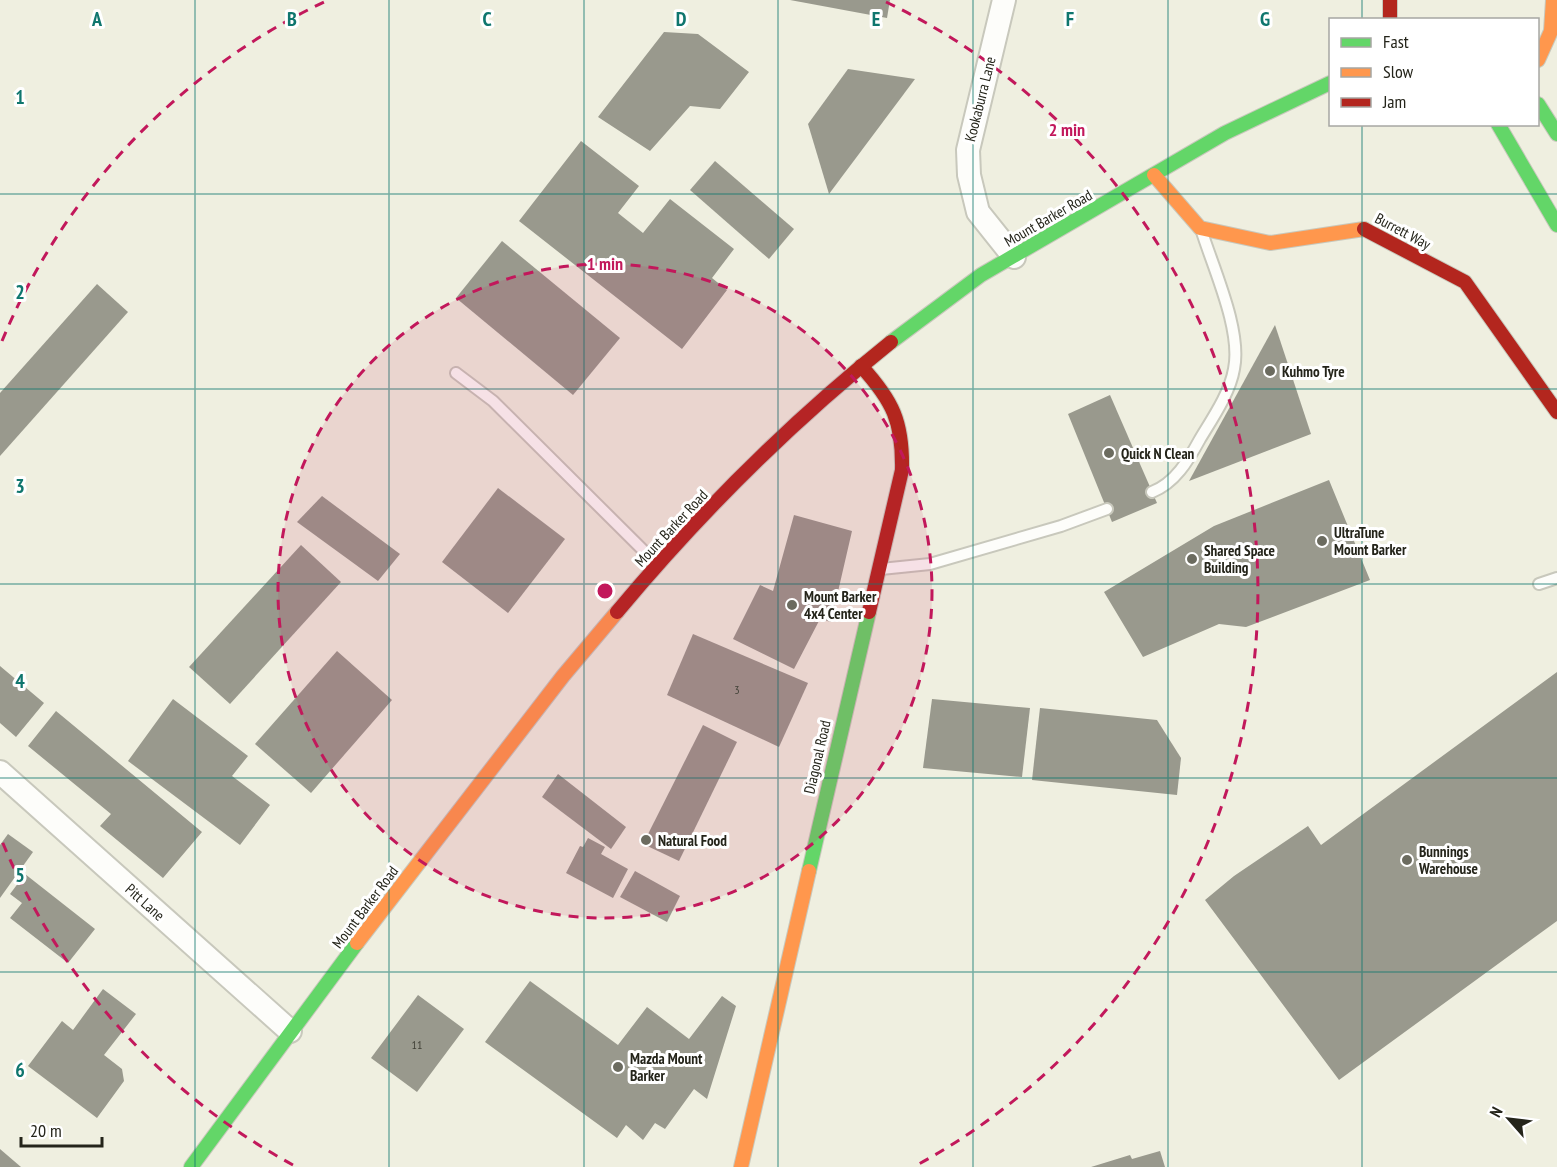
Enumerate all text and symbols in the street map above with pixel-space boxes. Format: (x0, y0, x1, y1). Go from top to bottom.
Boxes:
text: A (91, 6, 103, 32)
text: B (287, 6, 297, 32)
text: C (482, 6, 492, 32)
text: D (676, 6, 687, 32)
text: E (872, 6, 880, 32)
text: F (1066, 6, 1074, 32)
text: G (1260, 6, 1270, 32)
legend (1329, 18, 1539, 126)
text: Fast (1383, 30, 1409, 53)
street label: Kookaburra Lane (960, 55, 1000, 143)
text: Slow (1383, 60, 1414, 83)
text: 1 (15, 84, 25, 110)
text: Jam (1382, 90, 1406, 113)
text: 2 min (1049, 118, 1085, 141)
street label: Mount Barker Road (1001, 185, 1095, 251)
street label: Burrett Way (1372, 208, 1434, 254)
text: 1 min (587, 252, 623, 275)
text: 2 (15, 279, 25, 305)
place label: Kuhmo Tyre (1282, 362, 1345, 381)
marker: Kuhmo Tyre (1263, 364, 1277, 378)
place label: Quick N Clean (1121, 444, 1195, 463)
marker: Quick N Clean (1102, 446, 1116, 460)
text: 3 (15, 473, 25, 499)
street label: Mount Barker Road (631, 486, 711, 570)
place label: UltraTune Mount Barker (1334, 523, 1407, 559)
marker: UltraTune Mount Barker (1315, 534, 1329, 548)
place label: Shared Space Building (1204, 541, 1275, 577)
marker: Shared Space Building (1185, 552, 1199, 566)
centre of rings (595, 581, 615, 601)
place label: Mount Barker 4x4 Center (804, 587, 877, 623)
marker: Mount Barker 4x4 Center (785, 598, 799, 612)
text: 4 (15, 668, 25, 694)
house number: 3 (734, 682, 740, 697)
street label: Diagonal Road (799, 718, 835, 796)
place label: Natural Food (658, 831, 727, 850)
marker: Natural Food (639, 833, 653, 847)
place label: Bunnings Warehouse (1418, 842, 1478, 878)
marker: Bunnings Warehouse (1400, 853, 1414, 867)
text: 5 (15, 862, 25, 888)
street label: Mount Barker Road (328, 862, 402, 952)
street label: Pitt Lane (121, 879, 169, 925)
house number: 11 (412, 1037, 422, 1052)
place label: Mazda Mount Barker (630, 1049, 703, 1085)
text: 6 (15, 1057, 25, 1083)
marker: Mazda Mount Barker (611, 1060, 625, 1074)
north arrow (1479, 1089, 1539, 1149)
text: N (1485, 1103, 1507, 1120)
scale bar (21, 1110, 102, 1148)
text: 20 m (30, 1119, 62, 1142)

